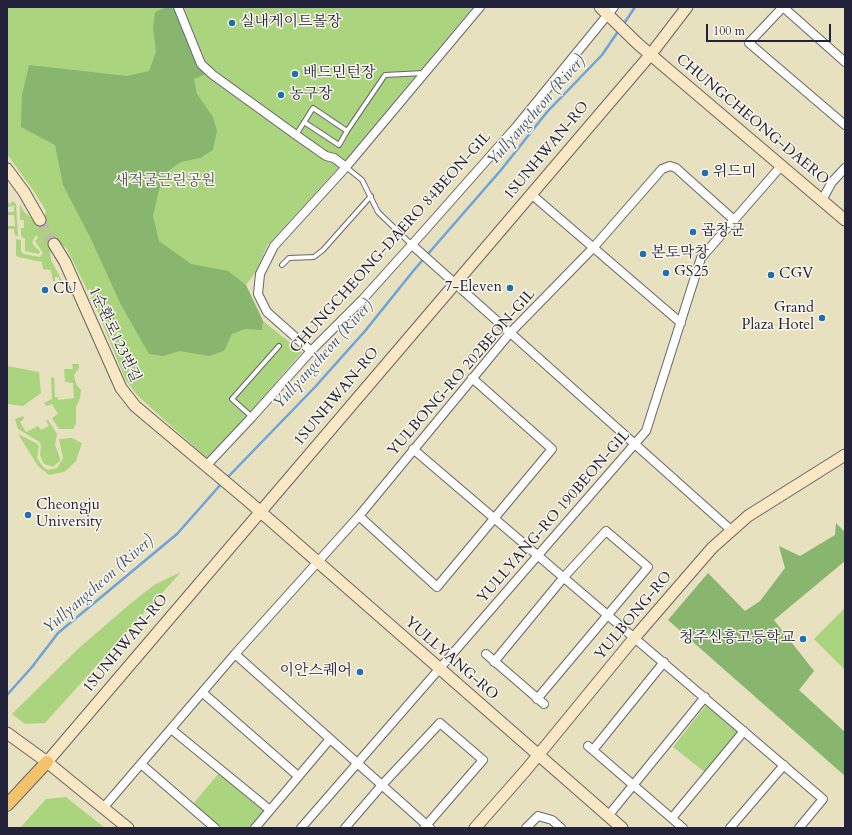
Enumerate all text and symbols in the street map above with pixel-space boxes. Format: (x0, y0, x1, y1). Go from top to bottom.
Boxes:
place label: 실내게이트볼장 (240, 14, 341, 32)
scale bar (708, 16, 833, 42)
marker: 실내게이트볼장 (227, 18, 237, 28)
text: 100 m (713, 23, 745, 39)
street label: CHUNGCHEONG-DAERO (672, 51, 832, 189)
water label: Yullyangcheon (River) (484, 52, 590, 170)
place label: 배드민턴장 (303, 65, 375, 83)
marker: 배드민턴장 (290, 69, 300, 79)
place label: 농구장 (289, 86, 332, 104)
marker: 농구장 (276, 90, 286, 100)
street label: 1SUNHWAN-RO (501, 98, 593, 204)
street label: CHUNGCHEONG-DAERO 84BEON-GIL (287, 129, 495, 357)
place label: 위드미 (713, 164, 756, 182)
marker: 위드미 (700, 168, 710, 178)
park label: 새적굴근린공원 (114, 173, 216, 191)
place label: 곱창군 (701, 223, 744, 241)
marker: 곱창군 (688, 227, 698, 237)
place label: 본토막창 (651, 245, 709, 263)
marker: 본토막창 (638, 249, 648, 259)
place label: GS25 (674, 264, 709, 282)
place label: CGV (779, 266, 813, 284)
marker: GS25 (661, 268, 671, 278)
marker: CGV (766, 270, 776, 280)
place label: 7-Eleven (445, 279, 502, 297)
place label: CU (53, 281, 77, 299)
marker: 7-Eleven (505, 283, 515, 293)
street label: 1순환로123번길 (84, 284, 144, 386)
marker: CU (40, 285, 50, 295)
street label: YULBONG-RO 202BEON-GIL (385, 286, 539, 460)
water label: Yullyangcheon (River) (270, 296, 378, 414)
place label: Grand Plaza Hotel (742, 300, 814, 335)
marker: Grand Plaza Hotel (817, 313, 827, 323)
street label: 1SUNHWAN-RO (291, 344, 383, 450)
street label: YULLYANG-RO 190BEON-GIL (474, 427, 634, 607)
place label: Cheongju University (36, 497, 103, 532)
marker: Cheongju University (23, 510, 33, 520)
water label: Yullyangcheon (River) (40, 532, 158, 638)
street label: YULBONG-RO (592, 568, 676, 664)
street label: 1SUNHWAN-RO (80, 591, 172, 697)
street label: YULLYANG-RO (401, 613, 501, 705)
place label: 청주신흥고등학교 (679, 630, 795, 648)
marker: 청주신흥고등학교 (798, 634, 808, 644)
place label: 이안스퀘어 (280, 663, 352, 681)
marker: 이안스퀘어 (355, 667, 365, 677)

